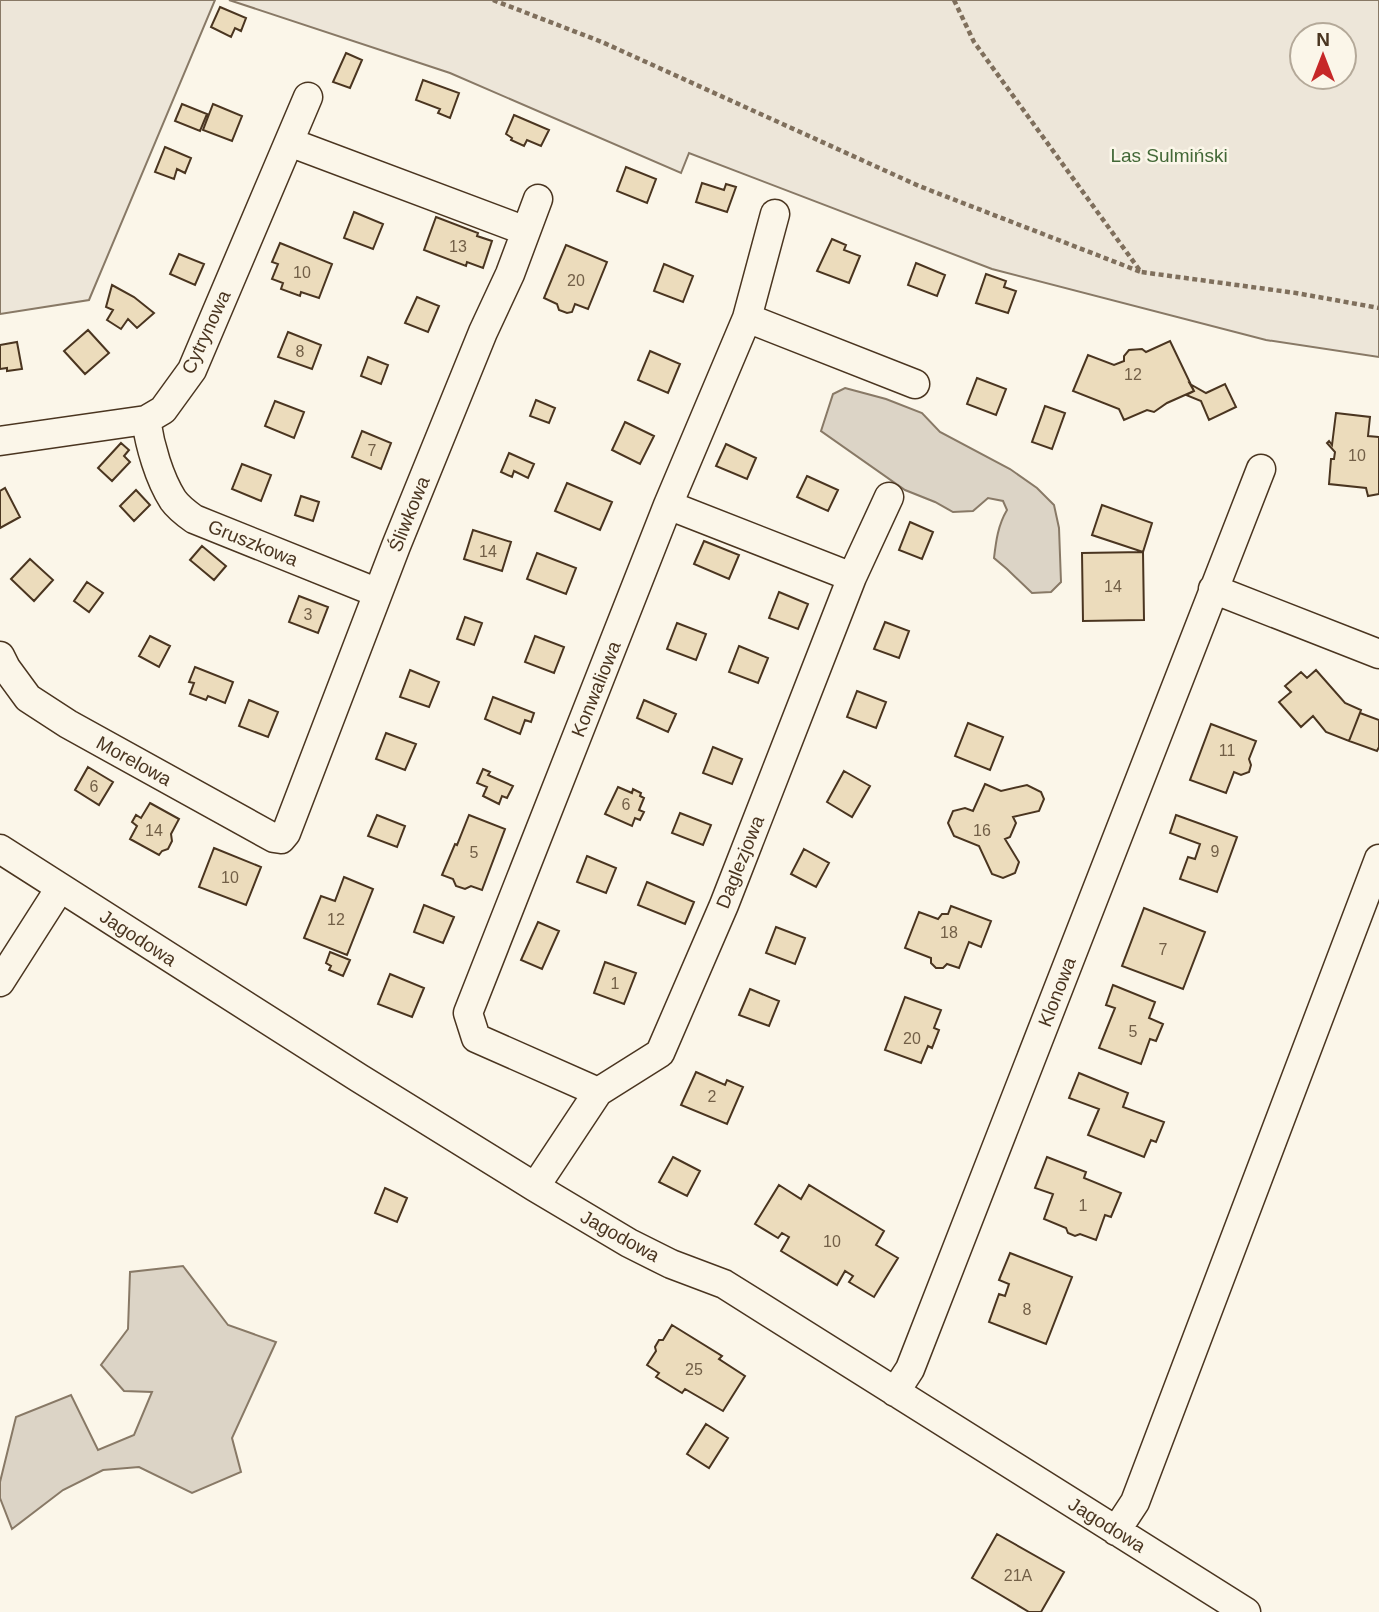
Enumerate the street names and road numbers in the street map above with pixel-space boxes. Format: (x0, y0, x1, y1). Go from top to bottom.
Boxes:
street label: Cytrynowa (178, 287, 235, 377)
street label: Śliwkowa (384, 473, 434, 555)
street label: Gruszkowa (205, 515, 301, 571)
street label: Konwaliowa (567, 638, 625, 740)
street label: Morelowa (93, 732, 175, 790)
street label: Daglezjowa (712, 812, 768, 911)
street label: Jagodowa (96, 906, 180, 971)
street label: Klonowa (1034, 954, 1080, 1030)
street label: Jagodowa (577, 1206, 663, 1266)
street label: Jagodowa (1065, 1493, 1150, 1557)

